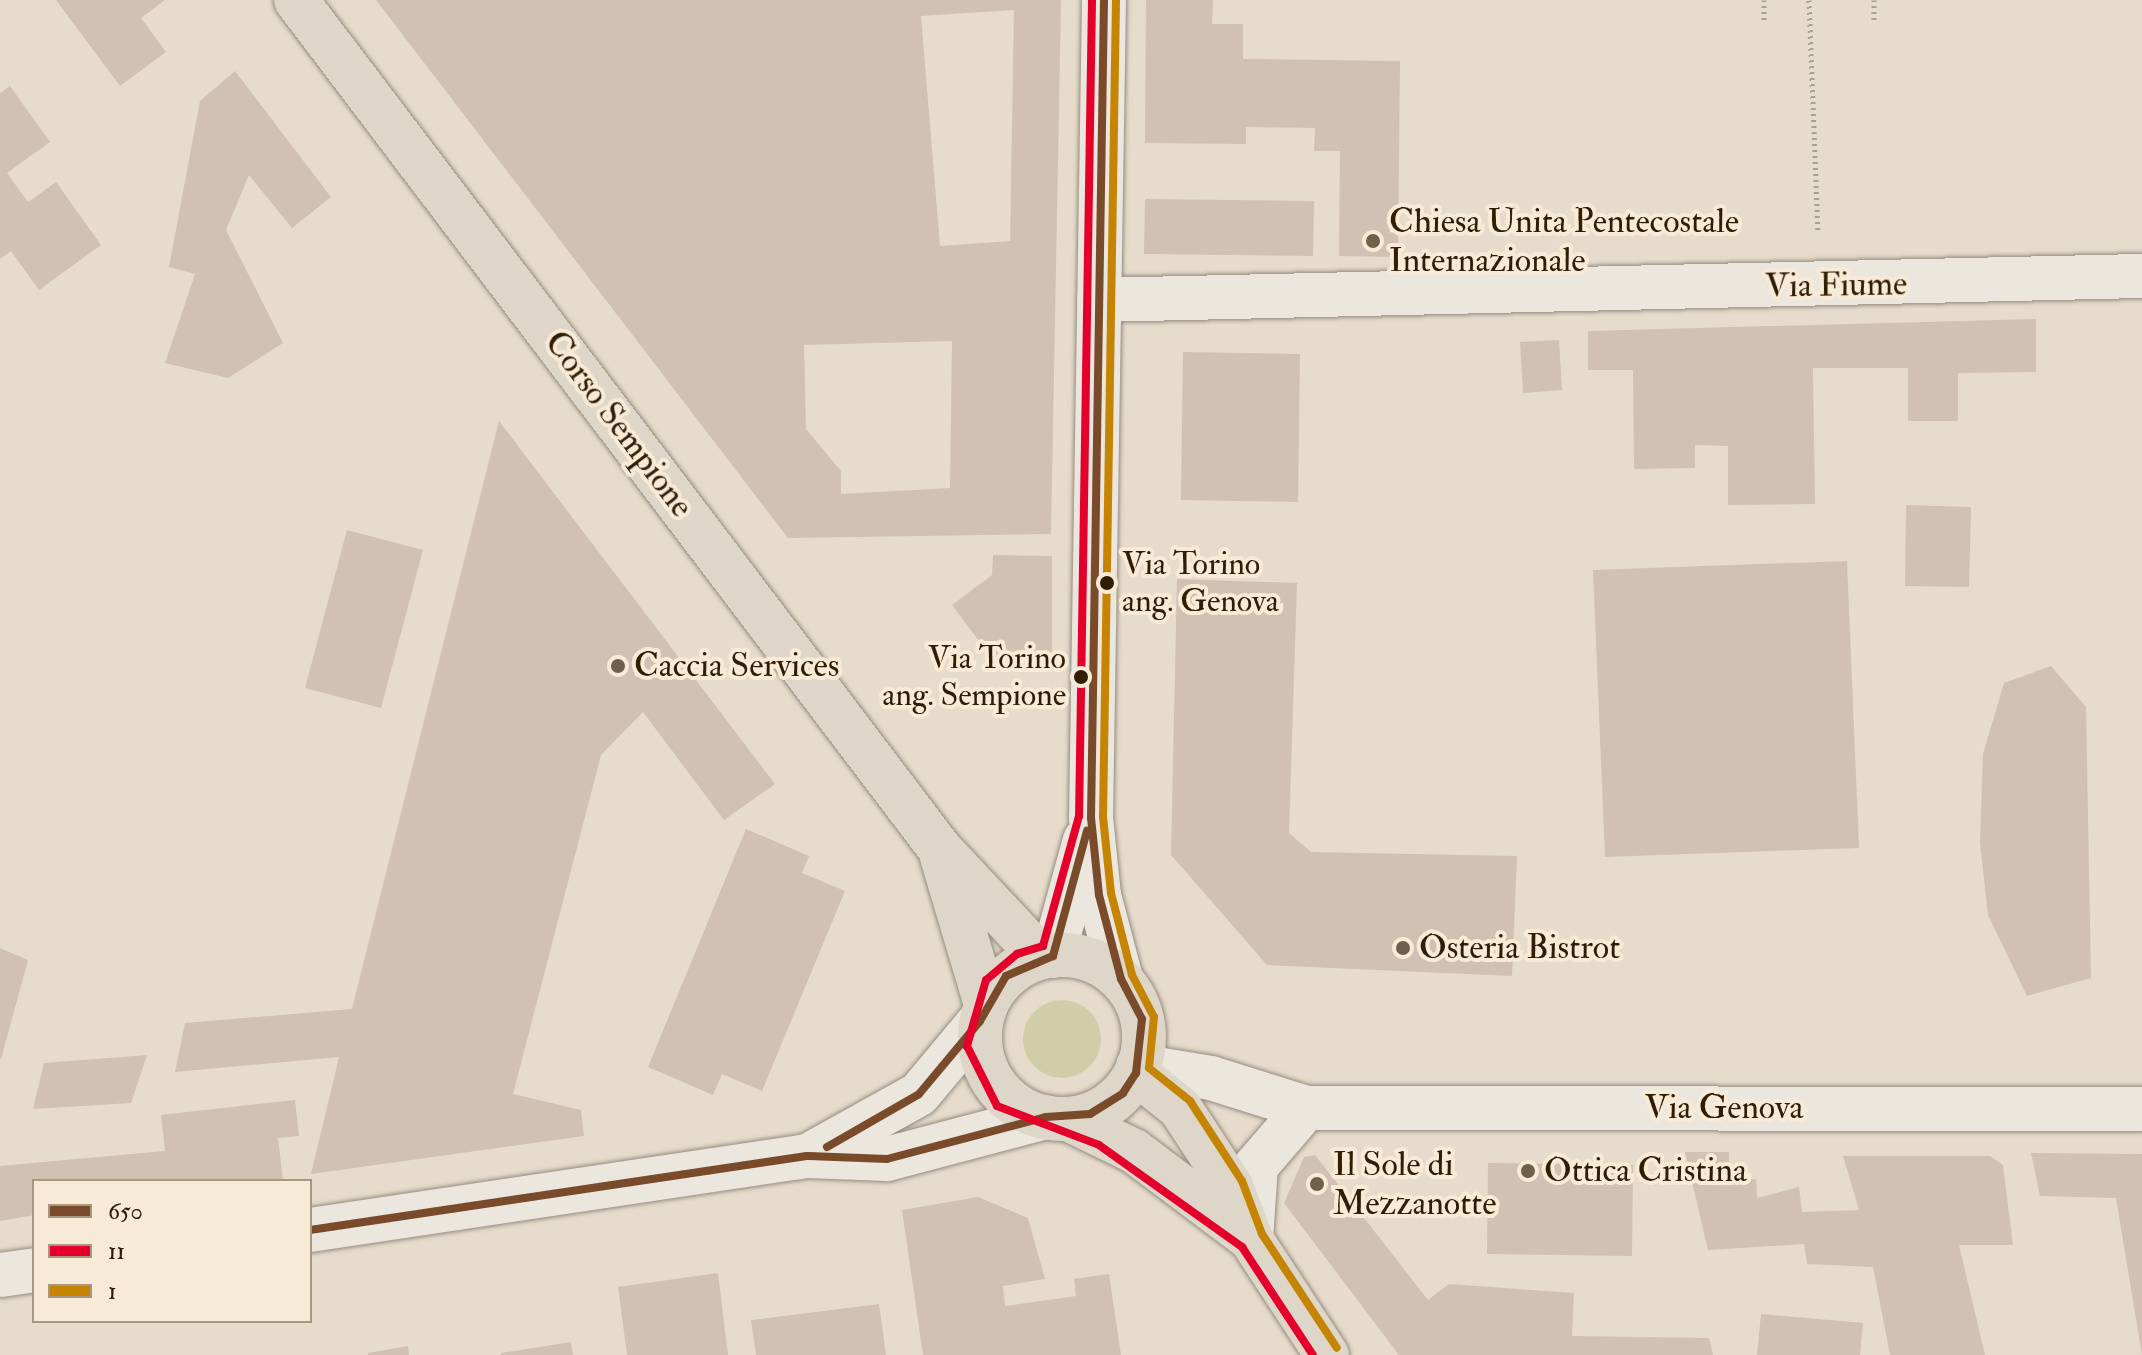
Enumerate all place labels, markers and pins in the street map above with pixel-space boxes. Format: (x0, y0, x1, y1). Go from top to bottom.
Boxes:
place label: Chiesa Unita Pentecostale Internazionale (1389, 201, 1739, 280)
marker: Chiesa Unita Pentecostale Internazionale (1364, 232, 1382, 250)
place label: Via Torino ang. Genova (1122, 546, 1279, 621)
marker: Via Torino ang. Genova (1099, 575, 1115, 591)
place label: Via Torino ang. Sempione (882, 640, 1066, 715)
place label: Caccia Services (634, 646, 839, 686)
marker: Caccia Services (609, 657, 627, 675)
marker: Via Torino ang. Sempione (1073, 669, 1089, 685)
place label: Osteria Bistrot (1419, 928, 1620, 968)
marker: Osteria Bistrot (1394, 939, 1412, 957)
place label: Il Sole di Mezzanotte (1333, 1144, 1496, 1224)
place label: Ottica Cristina (1544, 1151, 1747, 1191)
marker: Ottica Cristina (1519, 1162, 1537, 1180)
marker: Il Sole di Mezzanotte (1308, 1175, 1326, 1193)

